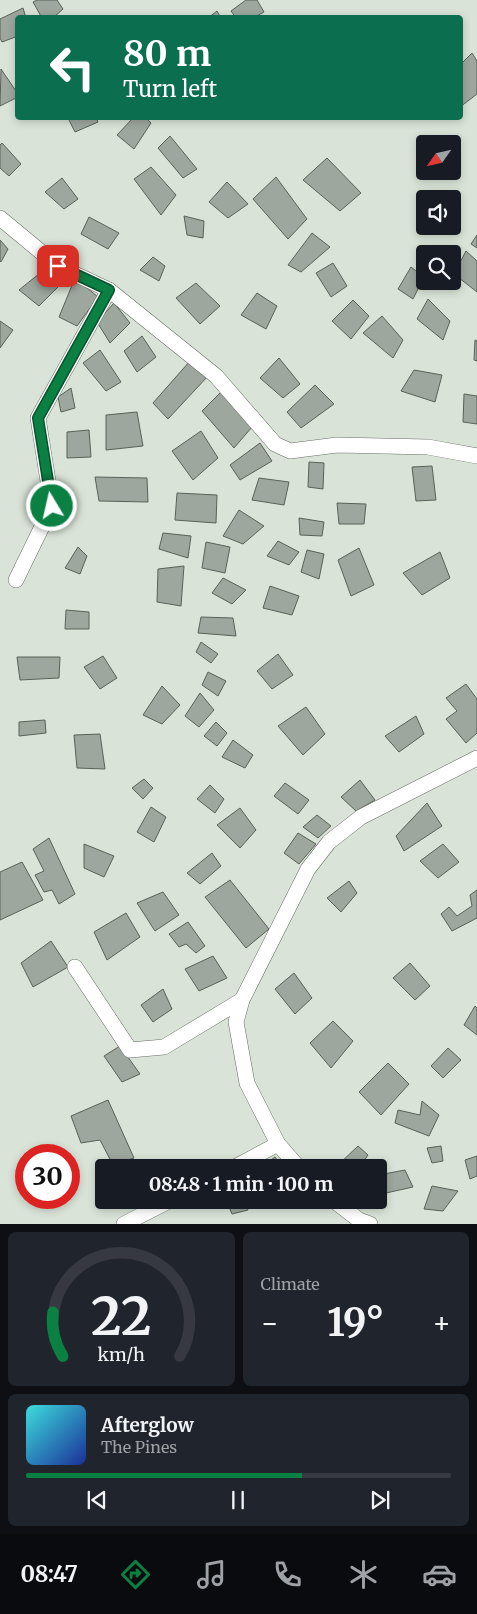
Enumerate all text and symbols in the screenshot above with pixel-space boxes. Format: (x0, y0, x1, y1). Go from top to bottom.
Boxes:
text: 80 m (123, 32, 211, 76)
icon: left (40, 35, 105, 100)
text: Turn left (123, 75, 217, 103)
north arrow (416, 135, 461, 180)
map controls (416, 135, 461, 290)
button: sound (416, 190, 461, 235)
pin (37, 245, 79, 287)
button: search (416, 245, 461, 290)
icon: arrive (44, 252, 72, 280)
position arrow (25, 479, 77, 531)
speed limit sign: 30 (15, 1144, 80, 1209)
text: 08:48 · 1 min · 100 m (149, 1172, 333, 1196)
text: Climate (261, 1274, 320, 1294)
text: 22 (91, 1284, 152, 1349)
text: 19° (327, 1299, 384, 1346)
text: − (261, 1305, 279, 1341)
text: + (432, 1305, 451, 1341)
text: km/h (98, 1343, 145, 1366)
text: Afterglow (101, 1413, 194, 1437)
text: The Pines (101, 1437, 177, 1457)
icon: previous (83, 1486, 111, 1514)
icon: pause (224, 1486, 252, 1514)
icon: next (366, 1486, 394, 1514)
icon: directions (118, 1557, 153, 1592)
icon: music (194, 1557, 229, 1592)
icon: phone (270, 1557, 305, 1592)
icon: climate (346, 1557, 381, 1592)
icon: car (422, 1557, 457, 1592)
text: 08:47 (20, 1560, 78, 1588)

